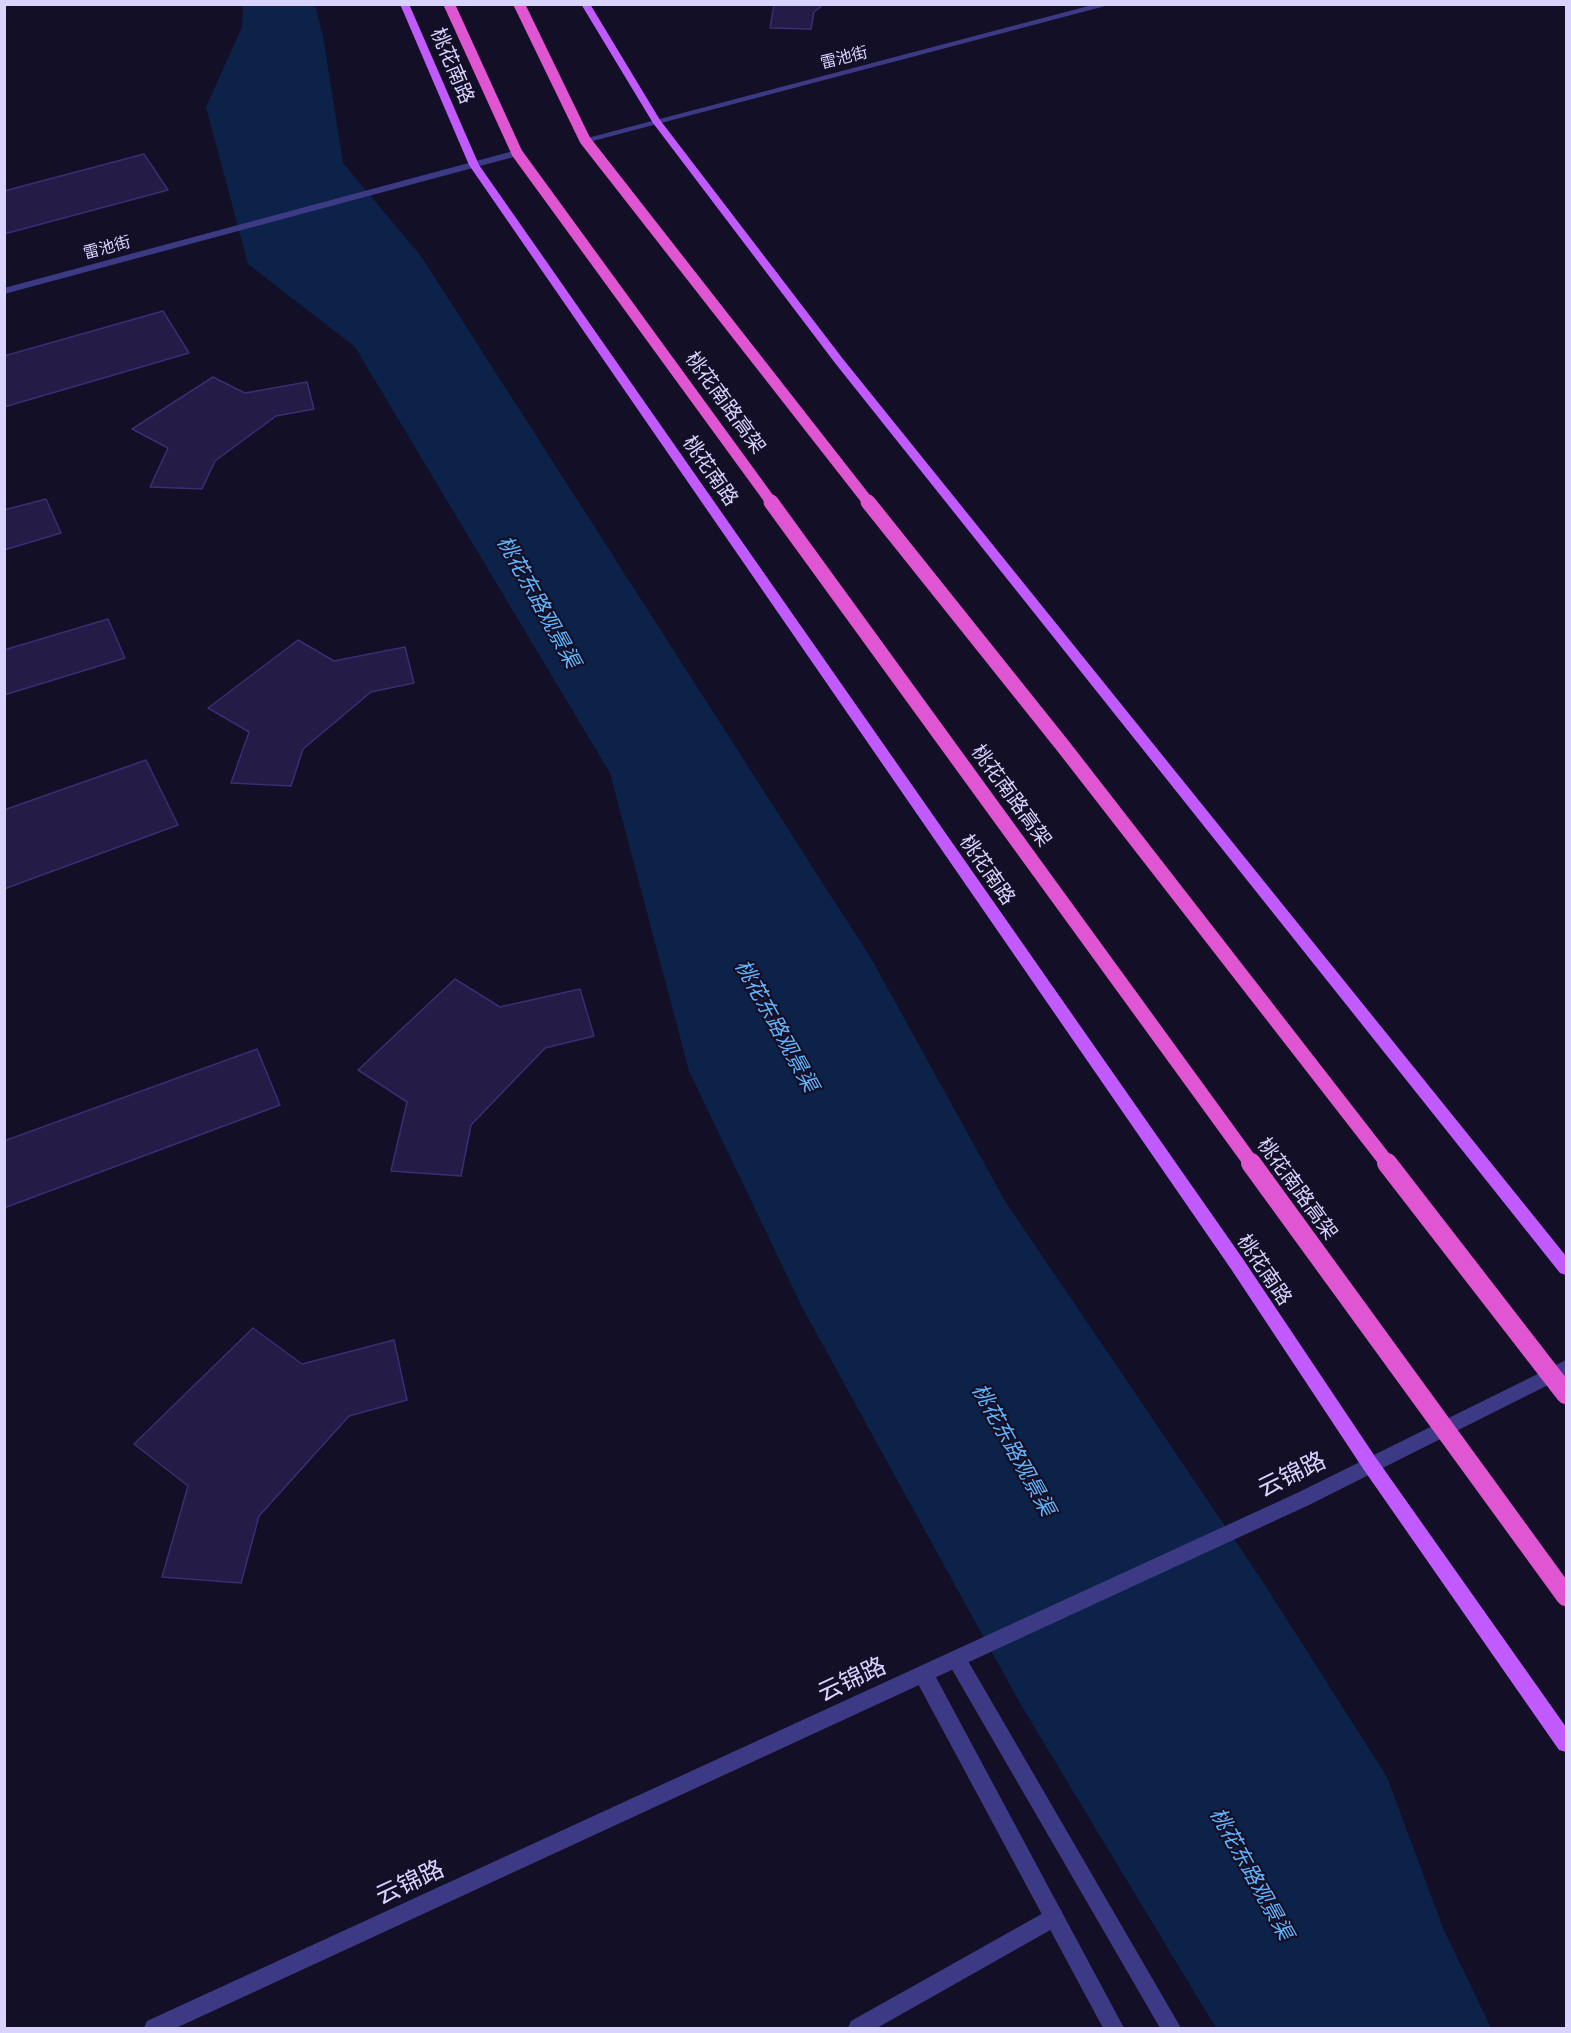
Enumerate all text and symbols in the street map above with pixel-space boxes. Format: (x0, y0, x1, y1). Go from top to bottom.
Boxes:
street label: 桃花南路 (425, 24, 479, 108)
street label: 雷池街 (818, 43, 870, 73)
street label: 雷池街 (81, 233, 133, 263)
street label: 桃花南路高架 (680, 347, 770, 459)
street label: 桃花南路 (677, 431, 743, 511)
water label: 桃花东路观景渠 (491, 532, 585, 672)
street label: 桃花南路高架 (966, 740, 1056, 852)
street label: 桃花南路 (954, 830, 1020, 910)
water label: 桃花东路观景渠 (729, 956, 823, 1096)
street label: 桃花南路高架 (1252, 1133, 1342, 1245)
street label: 桃花南路 (1232, 1230, 1296, 1310)
water label: 桃花东路观景渠 (966, 1380, 1060, 1520)
street label: 云锦路 (1253, 1446, 1331, 1504)
street label: 云锦路 (813, 1652, 891, 1708)
water label: 桃花东路观景渠 (1204, 1804, 1298, 1944)
street label: 云锦路 (371, 1855, 449, 1911)

